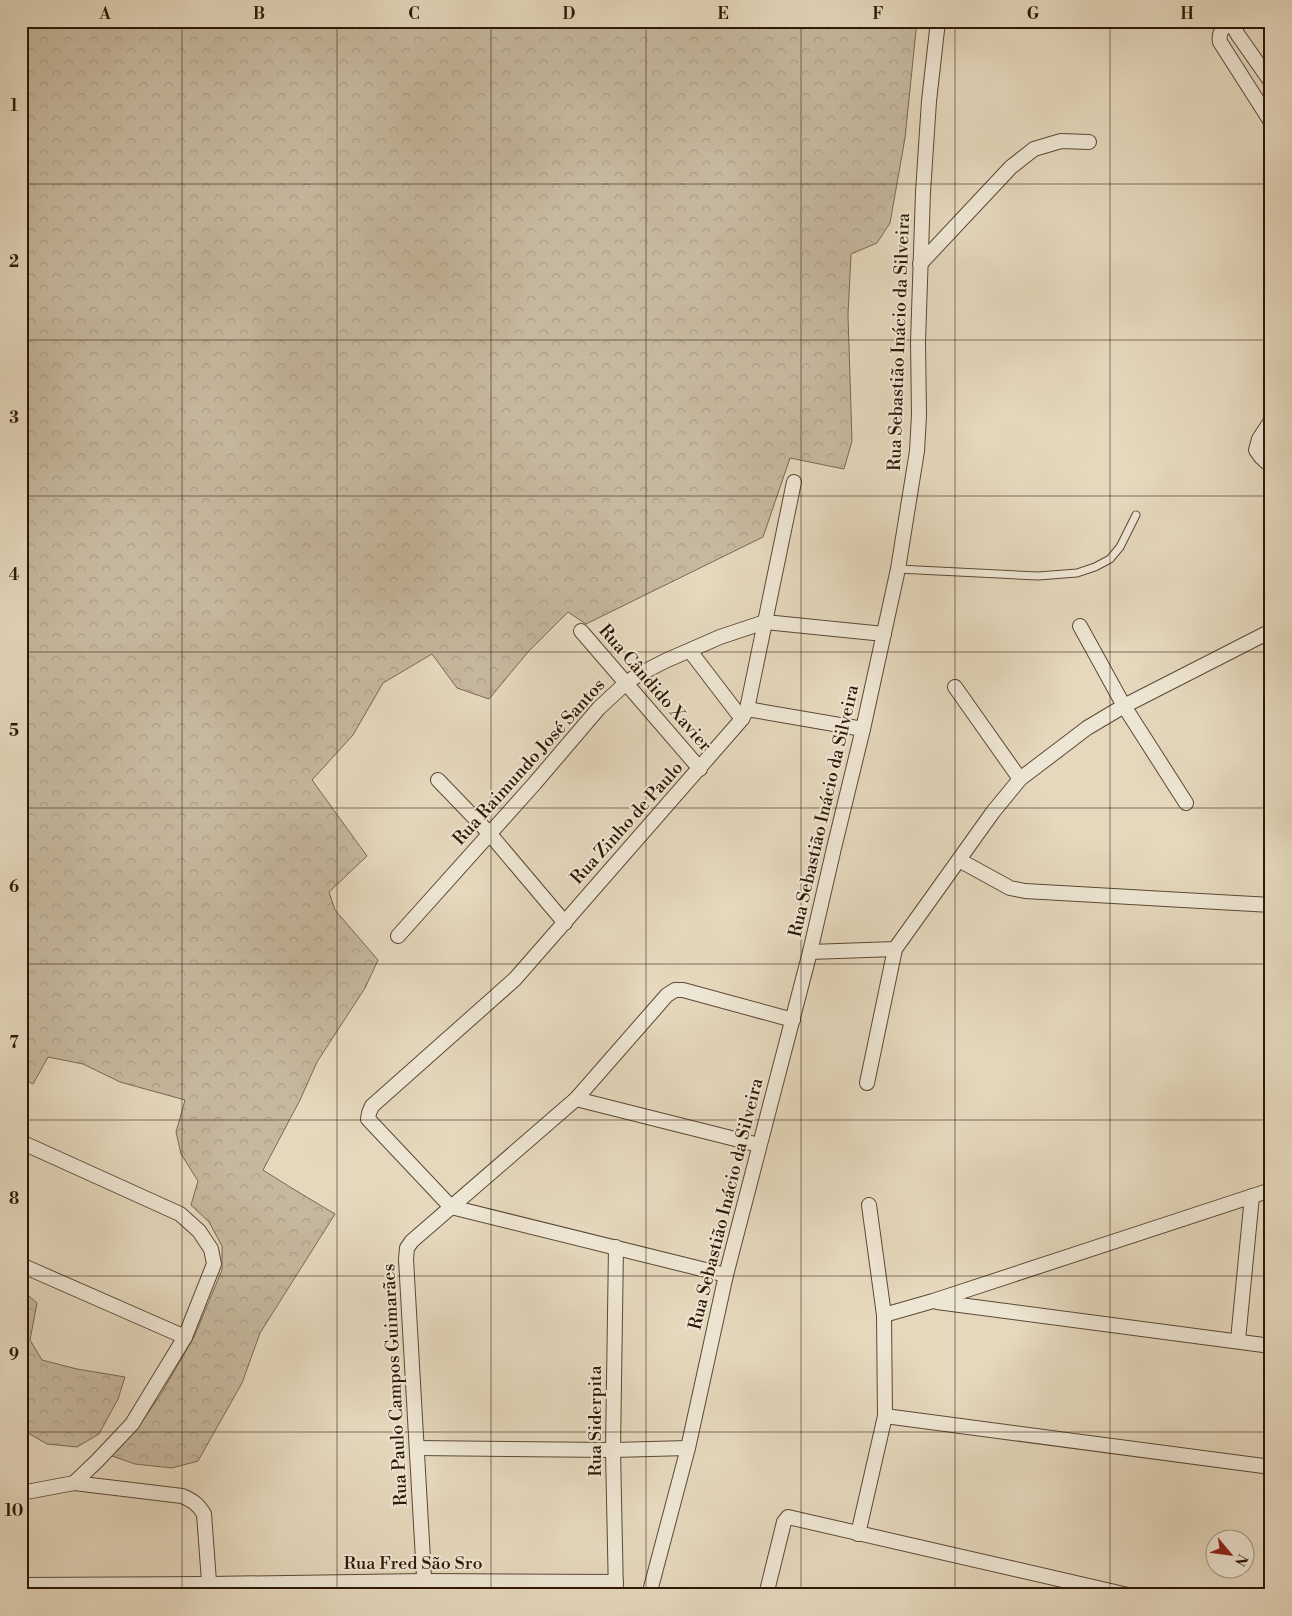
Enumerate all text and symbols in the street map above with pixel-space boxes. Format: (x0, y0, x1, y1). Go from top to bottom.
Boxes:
text: A (98, 4, 111, 24)
text: B (253, 4, 265, 24)
text: C (408, 4, 420, 24)
text: D (563, 4, 576, 24)
text: E (717, 4, 729, 24)
text: F (872, 4, 884, 24)
text: G (1027, 4, 1040, 24)
text: H (1180, 4, 1194, 24)
text: 1 (10, 96, 18, 116)
street label: Rua Sebastião Inácio da Silveira (883, 212, 915, 472)
text: 2 (9, 252, 19, 272)
text: 3 (9, 408, 19, 428)
text: 4 (9, 565, 20, 585)
street label: Rua Cândido Xavier (593, 620, 717, 757)
street label: Rua Raimundo José Santos (448, 674, 610, 850)
street label: Rua Sebastião Inácio da Silveira (784, 682, 864, 939)
text: 5 (9, 721, 19, 741)
street label: Rua Zinho de Paulo (566, 757, 688, 889)
text: 6 (9, 877, 19, 897)
text: 7 (9, 1033, 19, 1053)
street label: Rua Sebastião Inácio da Silveira (684, 1075, 769, 1332)
text: 8 (9, 1189, 19, 1209)
street label: Rua Paulo Campos Guimarães (377, 1263, 413, 1507)
text: 9 (9, 1345, 19, 1365)
street label: Rua Siderpita (584, 1364, 607, 1477)
text: 10 (5, 1501, 23, 1521)
north arrow (1204, 1528, 1254, 1578)
text: N (1230, 1551, 1251, 1569)
street label: Rua Fred São Sro (343, 1552, 483, 1575)

